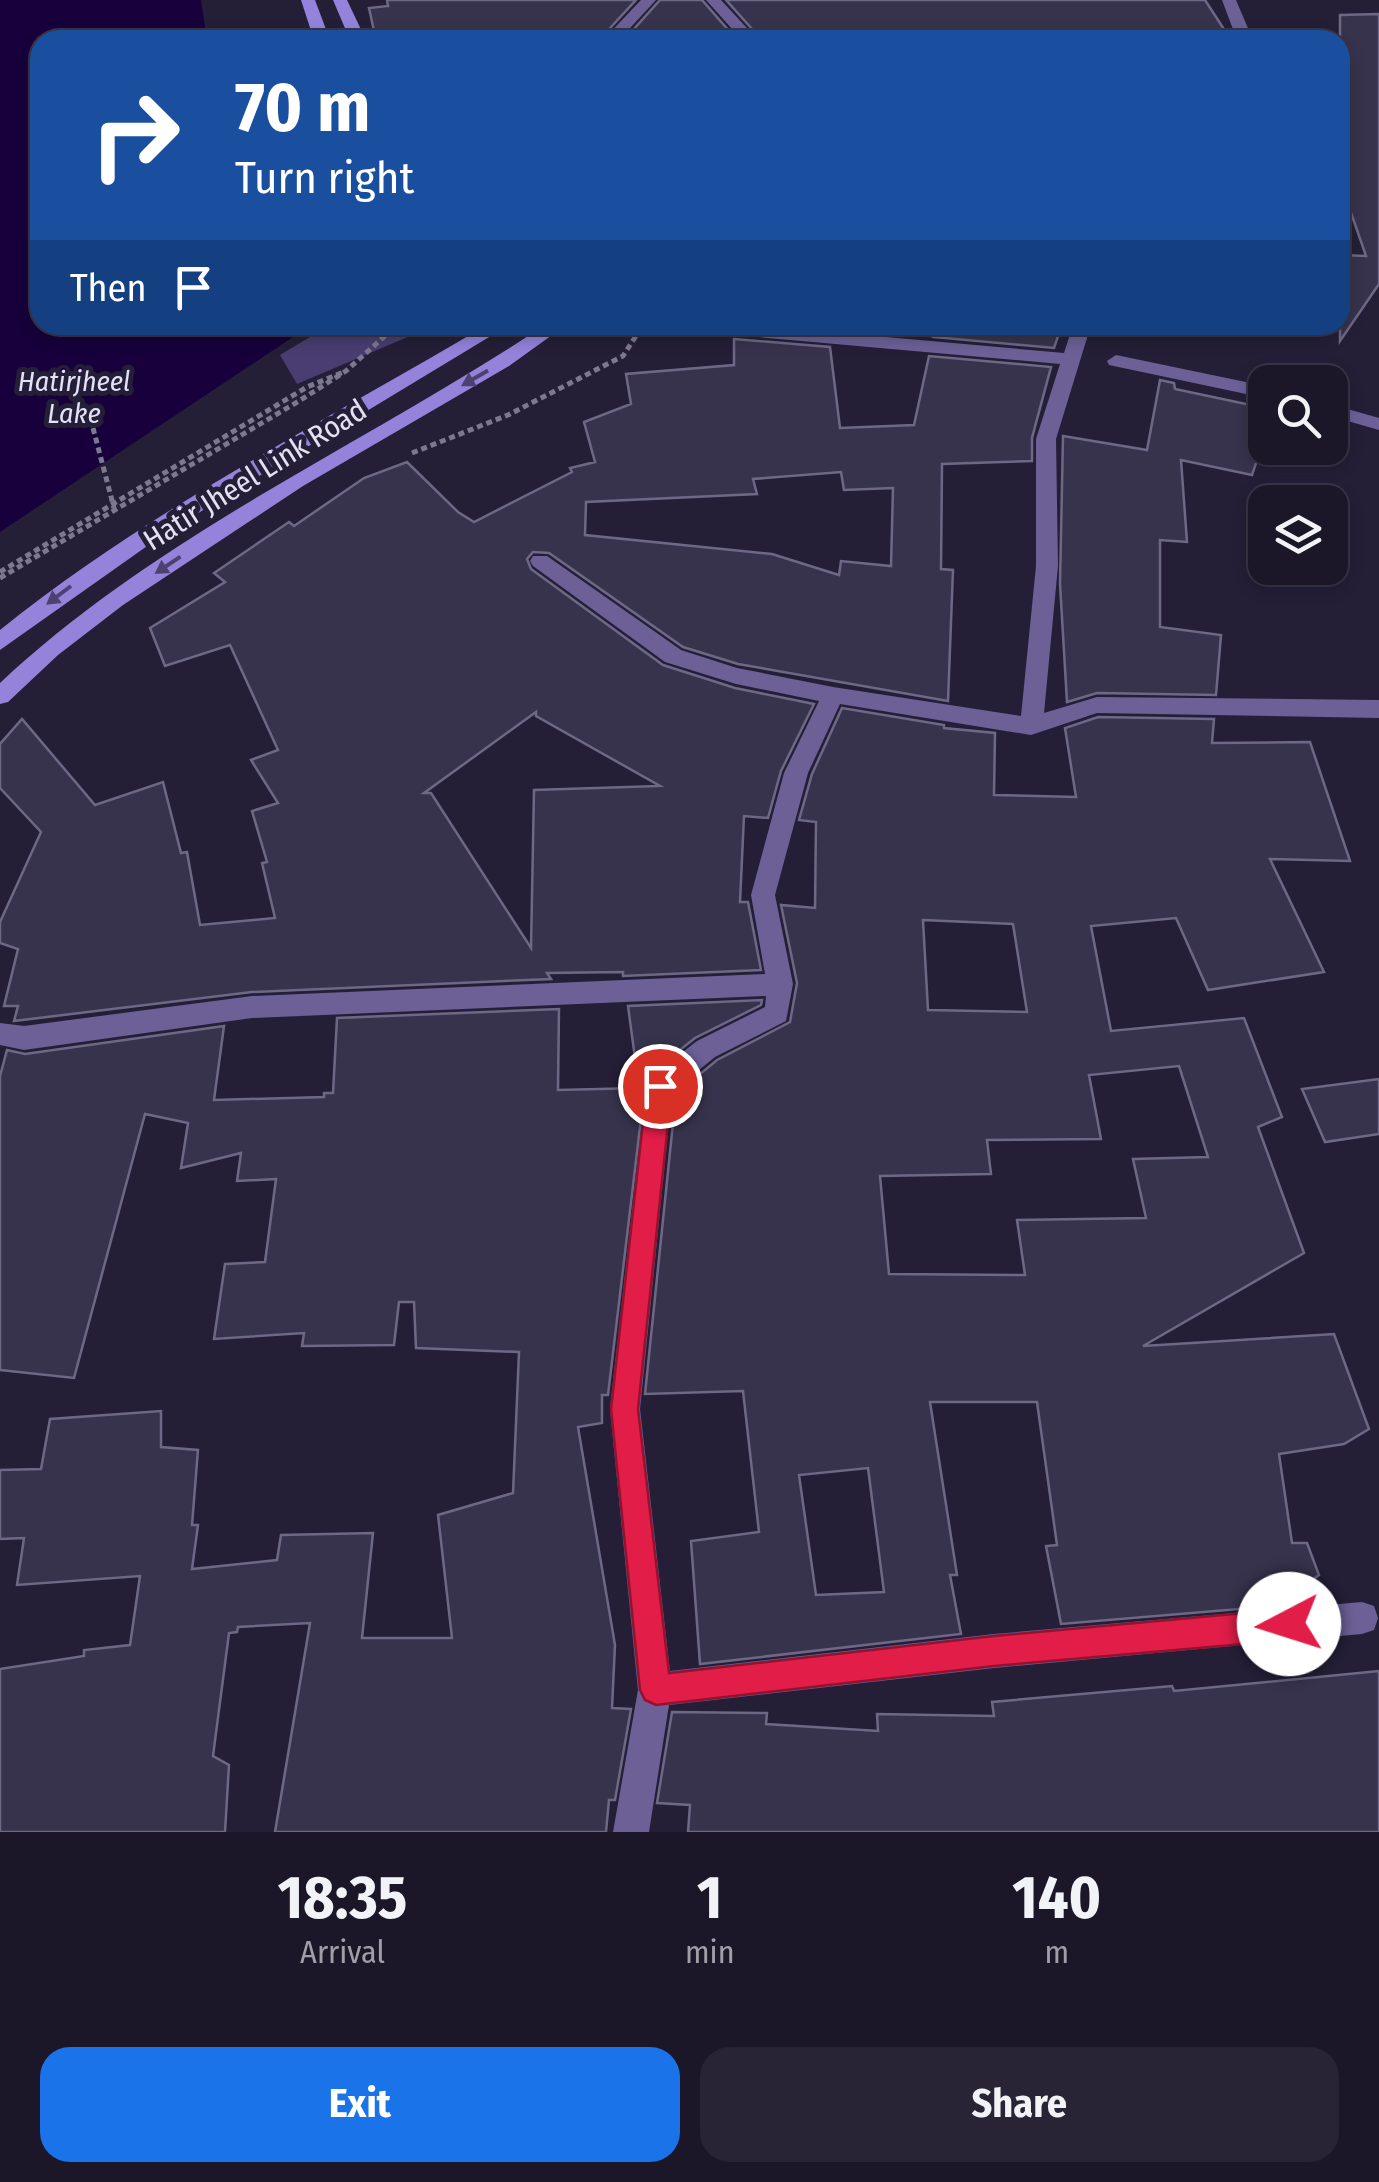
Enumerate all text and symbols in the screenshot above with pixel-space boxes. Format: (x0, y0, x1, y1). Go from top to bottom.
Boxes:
text: 70 m (235, 66, 370, 150)
icon: right (70, 70, 200, 200)
text: Turn right (235, 151, 414, 205)
icon: arrive (166, 260, 221, 315)
text: Then (70, 265, 146, 311)
water label: Hatirjheel Lake (18, 365, 130, 430)
map controls (1248, 365, 1348, 585)
button: search (1248, 365, 1348, 465)
one-way arrow (461, 369, 489, 386)
street label: Hatir Jheel Link Road (137, 392, 373, 558)
button: layers (1248, 485, 1348, 585)
one-way arrow (154, 556, 182, 574)
one-way arrow (46, 585, 72, 605)
pin (618, 1044, 703, 1129)
icon: arrive (633, 1059, 688, 1114)
position arrow (1237, 1572, 1341, 1676)
text: 18:35 (278, 1862, 407, 1934)
text: 1 (697, 1862, 722, 1934)
text: 140 (1012, 1862, 1101, 1934)
text: Arrival (300, 1933, 385, 1971)
text: min (685, 1933, 735, 1971)
text: m (1044, 1933, 1069, 1971)
button: Exit (40, 2047, 680, 2162)
button: Share (700, 2047, 1339, 2162)

